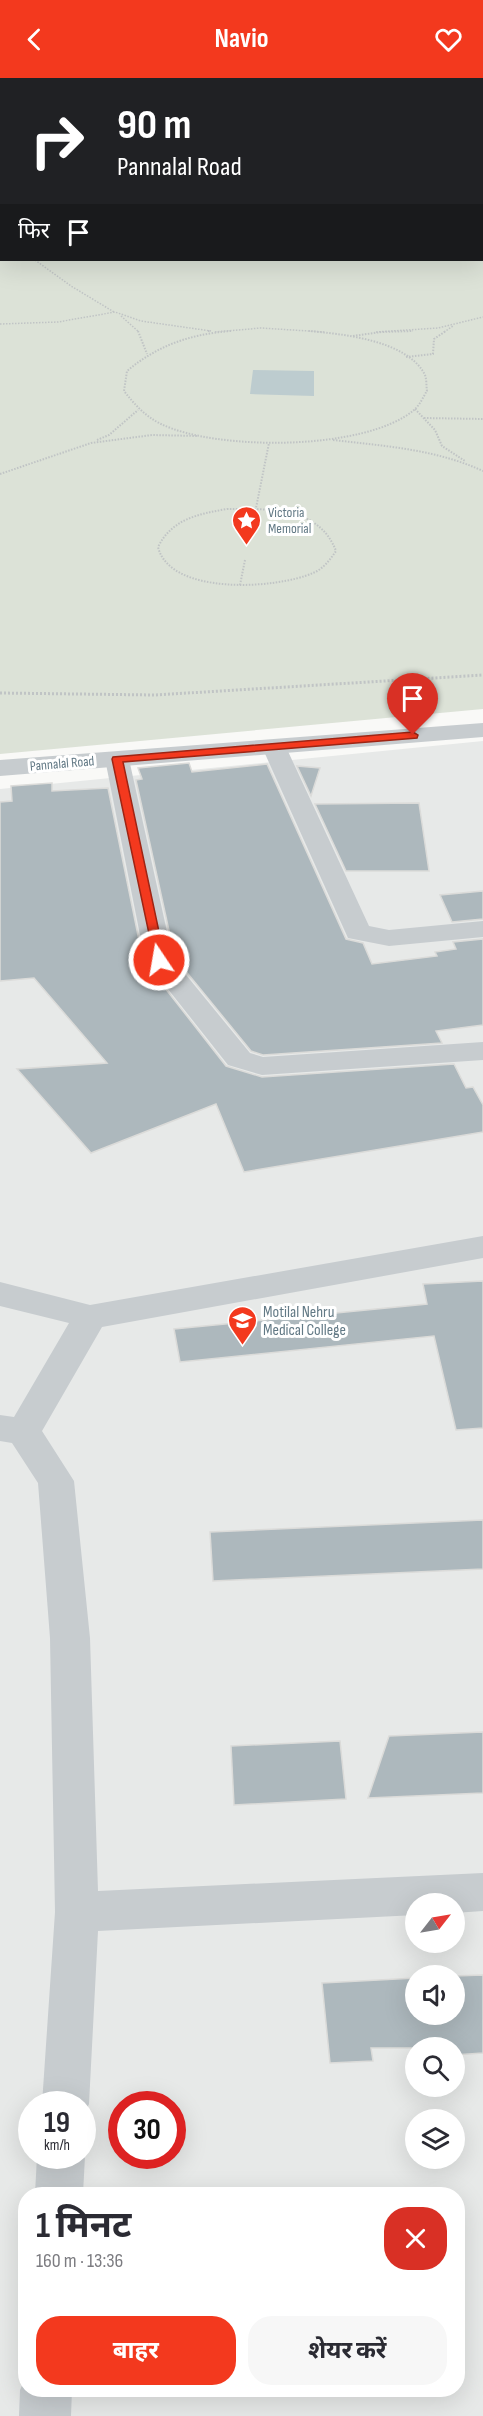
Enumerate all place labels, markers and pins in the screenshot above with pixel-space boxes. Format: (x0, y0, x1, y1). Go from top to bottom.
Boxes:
place icon: Victoria Memorial (231, 504, 263, 546)
place label: Victoria Memorial (268, 504, 311, 537)
pin (387, 673, 438, 735)
place label: Motilal Nehru Medical College (263, 1303, 346, 1340)
school or university icon: Motilal Nehru Medical College (226, 1304, 258, 1346)

